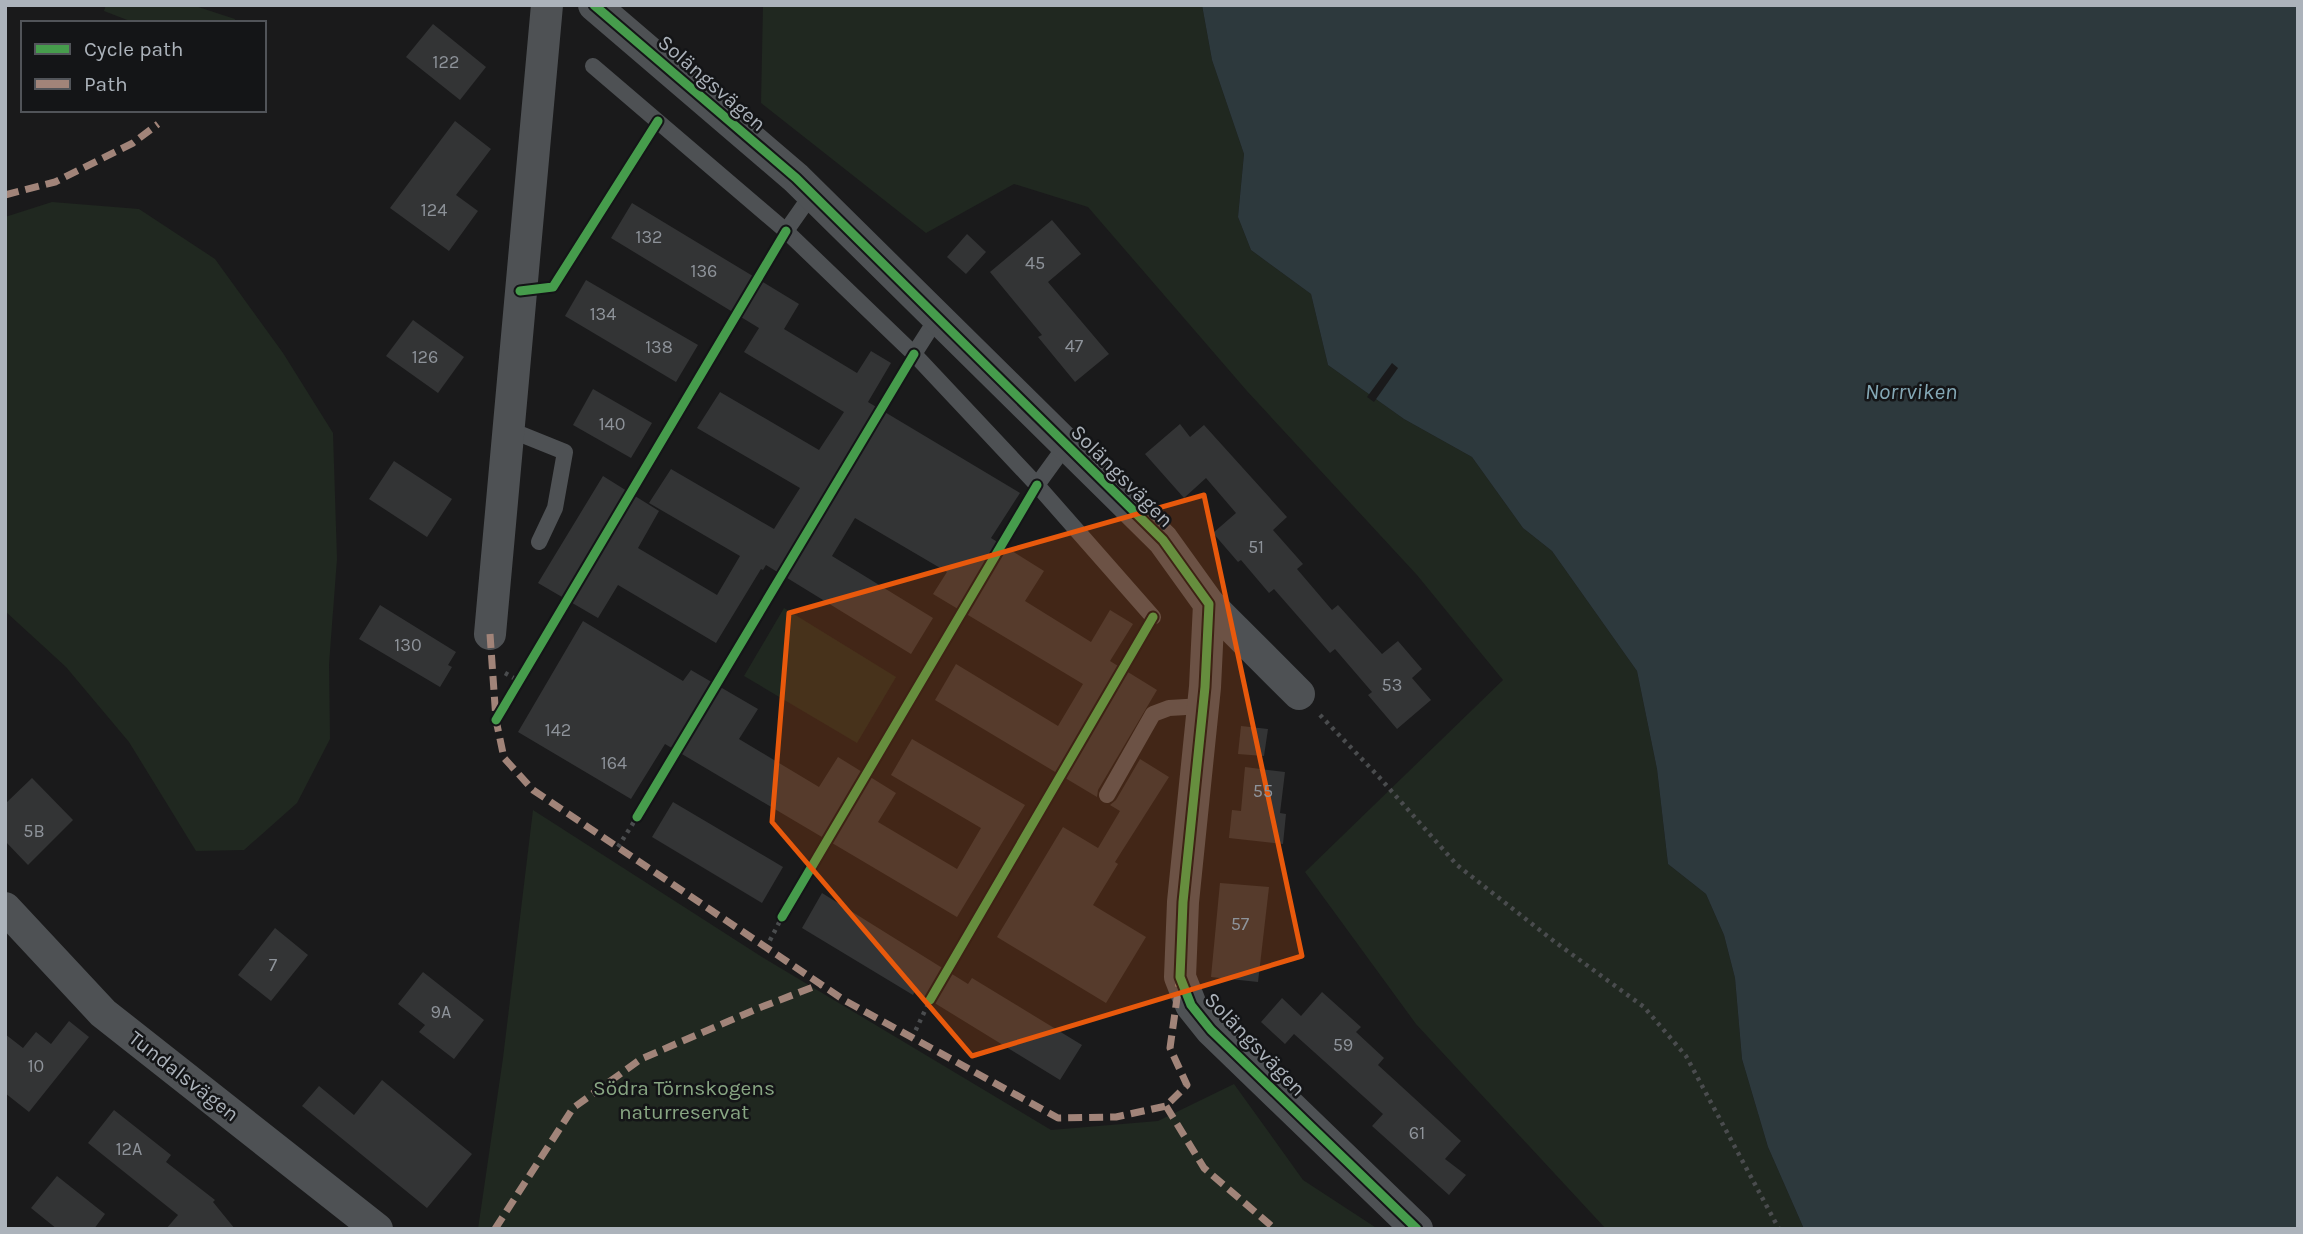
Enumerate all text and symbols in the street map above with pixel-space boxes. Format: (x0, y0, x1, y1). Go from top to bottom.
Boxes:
legend (21, 21, 266, 112)
street label: Solängsvägen (653, 30, 771, 136)
text: Cycle path (84, 37, 184, 61)
house number: 122 (433, 51, 459, 73)
text: Path (84, 72, 128, 96)
house number: 124 (421, 199, 447, 221)
house number: 132 (635, 226, 663, 248)
house number: 45 (1025, 252, 1045, 274)
house number: 136 (691, 260, 717, 282)
house number: 134 (590, 303, 616, 325)
house number: 47 (1065, 335, 1084, 357)
house number: 138 (645, 336, 673, 358)
house number: 126 (412, 346, 438, 368)
water label: Norrviken (1865, 378, 1957, 405)
house number: 140 (599, 413, 625, 435)
street label: Solängsvägen (1066, 420, 1178, 532)
house number: 51 (1248, 536, 1264, 558)
house number: 130 (394, 634, 422, 656)
house number: 53 (1382, 674, 1402, 696)
house number: 142 (545, 719, 571, 741)
house number: 164 (601, 752, 627, 774)
house number: 55 (1253, 780, 1273, 802)
house number: 5B (23, 820, 45, 842)
house number: 57 (1231, 913, 1250, 935)
house number: 7 (269, 954, 278, 976)
street label: Solängsvägen (1200, 987, 1310, 1101)
house number: 9A (431, 1001, 451, 1023)
street label: Tundalsvägen (124, 1026, 244, 1126)
house number: 59 (1333, 1034, 1353, 1056)
house number: 10 (28, 1055, 44, 1077)
park label: Södra Törnskogens naturreservat (593, 1076, 775, 1124)
house number: 61 (1409, 1122, 1425, 1144)
house number: 12A (116, 1138, 142, 1160)

